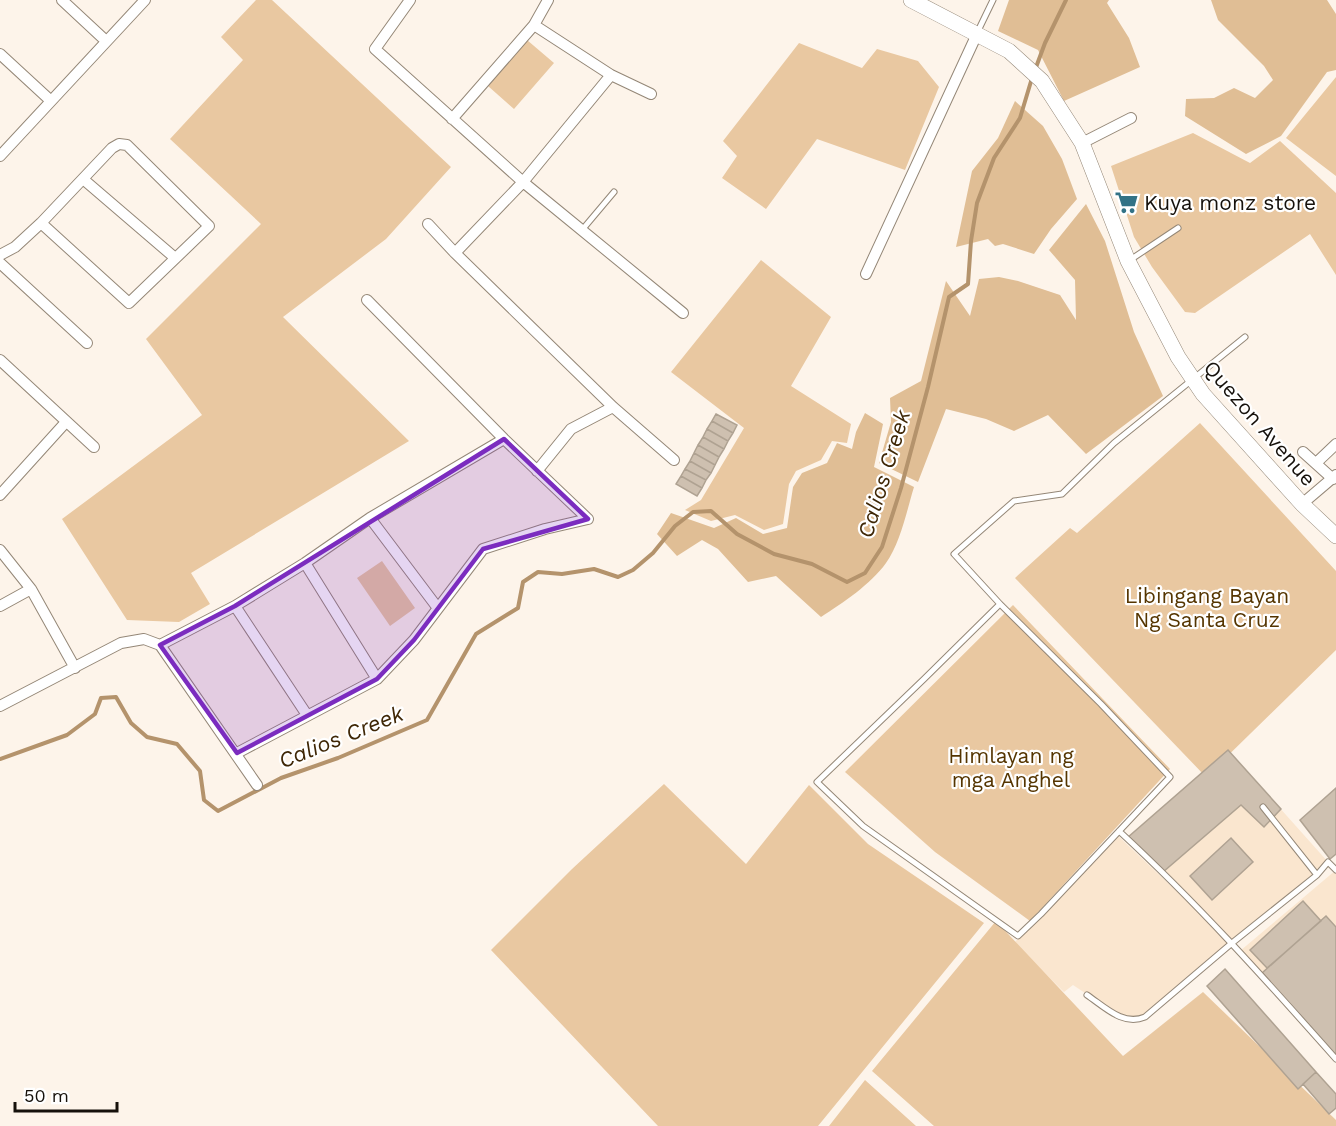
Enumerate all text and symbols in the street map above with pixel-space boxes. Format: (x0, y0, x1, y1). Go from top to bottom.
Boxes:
supermarket icon: Kuya monz store (1113, 189, 1139, 215)
place label: Kuya monz store (1144, 190, 1316, 215)
street label: Quezon Avenue (1199, 355, 1321, 491)
water label: Calios Creek (853, 406, 916, 541)
park label: Libingang Bayan Ng Santa Cruz (1125, 583, 1289, 632)
water label: Calios Creek (275, 700, 408, 773)
park label: Himlayan ng mga Anghel (948, 743, 1075, 792)
scale bar (15, 1075, 117, 1113)
text: 50 m (24, 1085, 69, 1106)

